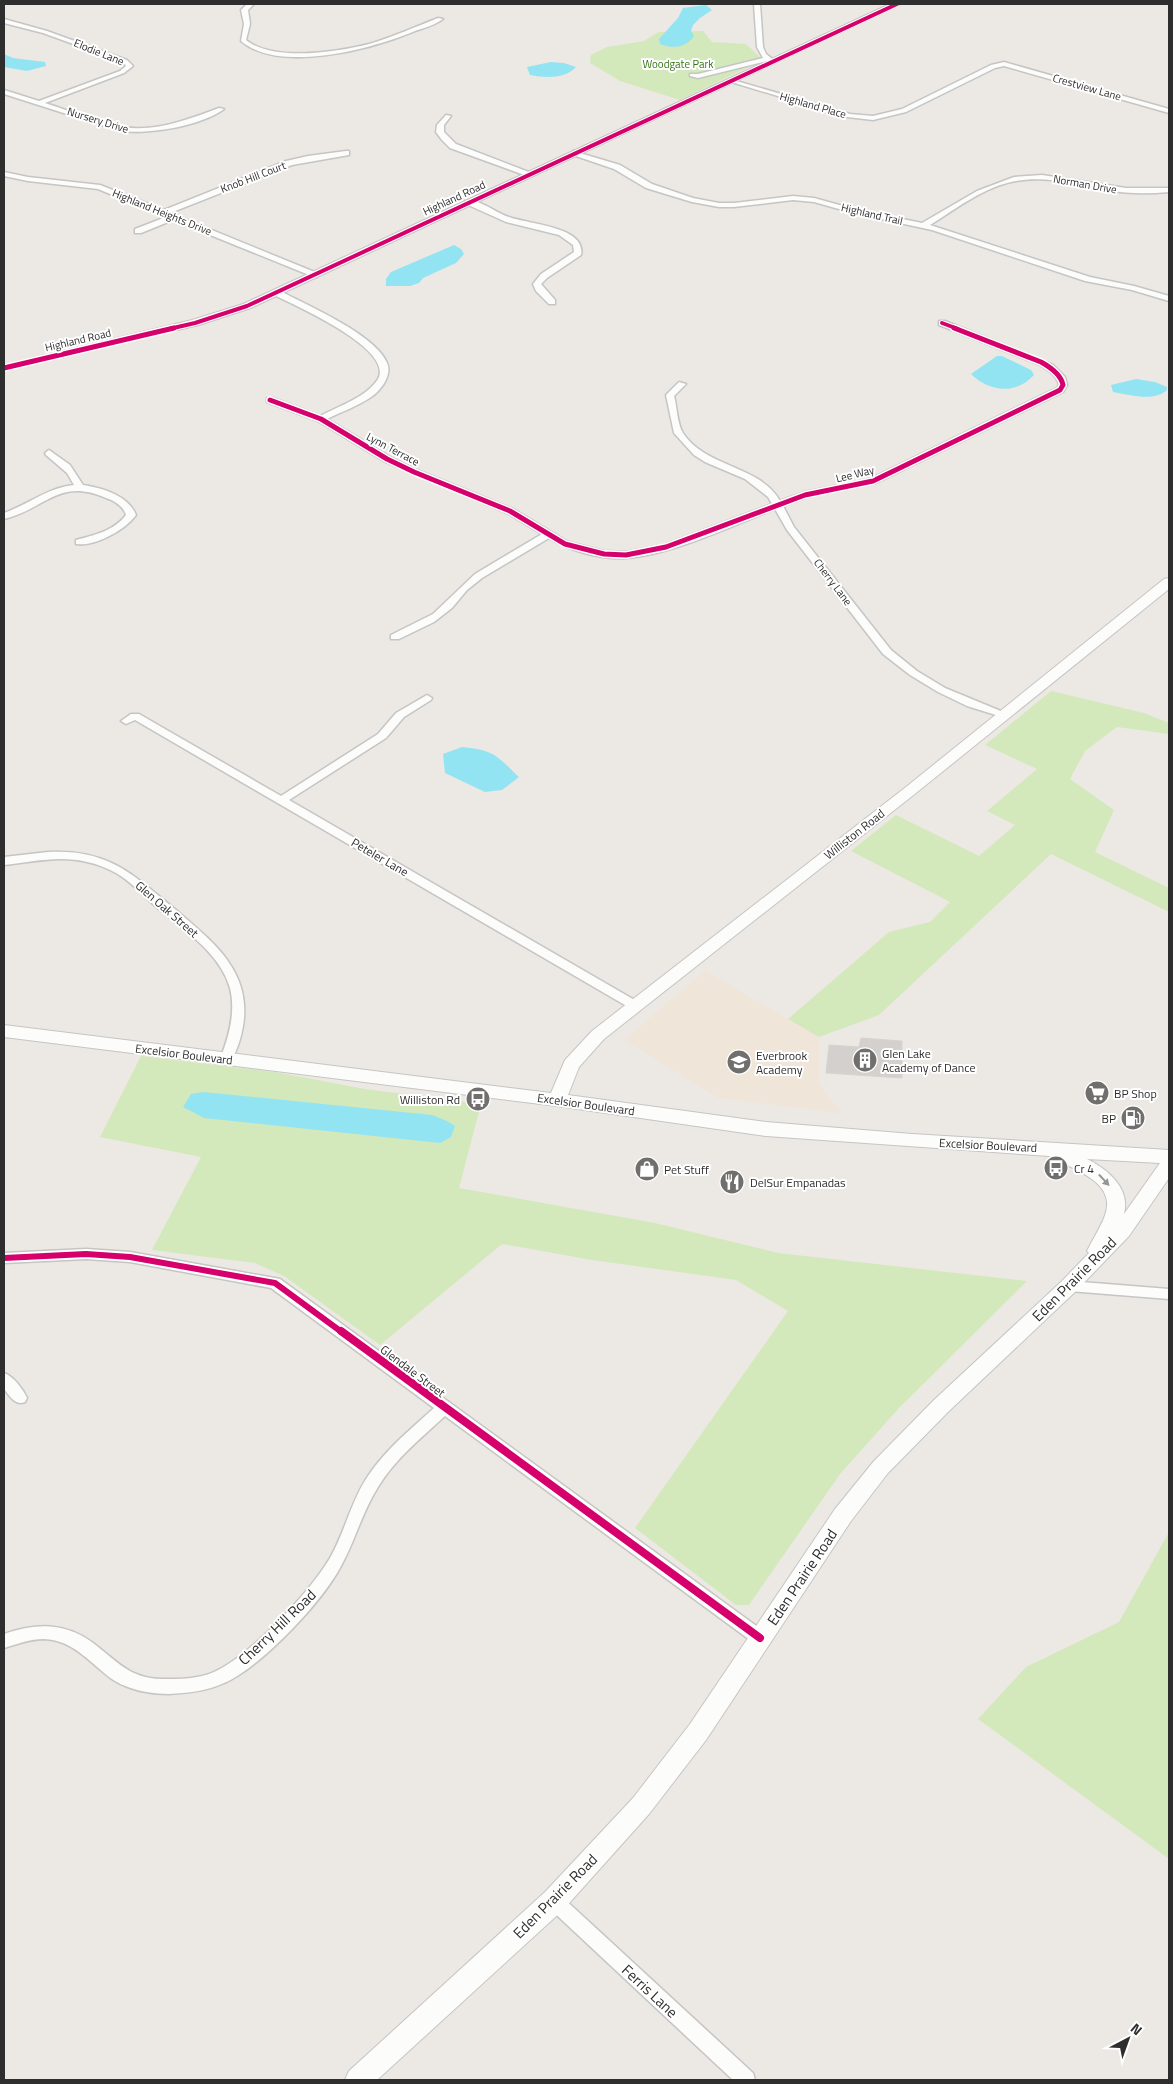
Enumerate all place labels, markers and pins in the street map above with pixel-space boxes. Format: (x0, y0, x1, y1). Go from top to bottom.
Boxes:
place label: Glen Lake Academy of Dance (882, 1044, 976, 1077)
place label: Everbrook Academy (756, 1046, 807, 1079)
building icon: Glen Lake Academy of Dance (852, 1047, 878, 1073)
school or university icon: Everbrook Academy (726, 1049, 752, 1075)
supermarket icon: BP Shop (1084, 1080, 1110, 1106)
place label: BP Shop (1114, 1084, 1157, 1103)
bus stop icon: Williston Rd (465, 1086, 491, 1112)
place label: Williston Rd (400, 1090, 460, 1109)
fuel station icon: BP (1120, 1105, 1146, 1131)
place label: BP (1101, 1109, 1116, 1128)
bus stop icon: Cr 4 (1043, 1155, 1069, 1181)
shop icon: Pet Stuff (634, 1156, 660, 1182)
place label: Cr 4 (1074, 1159, 1094, 1178)
place label: Pet Stuff (664, 1160, 709, 1179)
restaurant icon: DelSur Empanadas (719, 1169, 745, 1195)
place label: DelSur Empanadas (750, 1173, 846, 1192)

